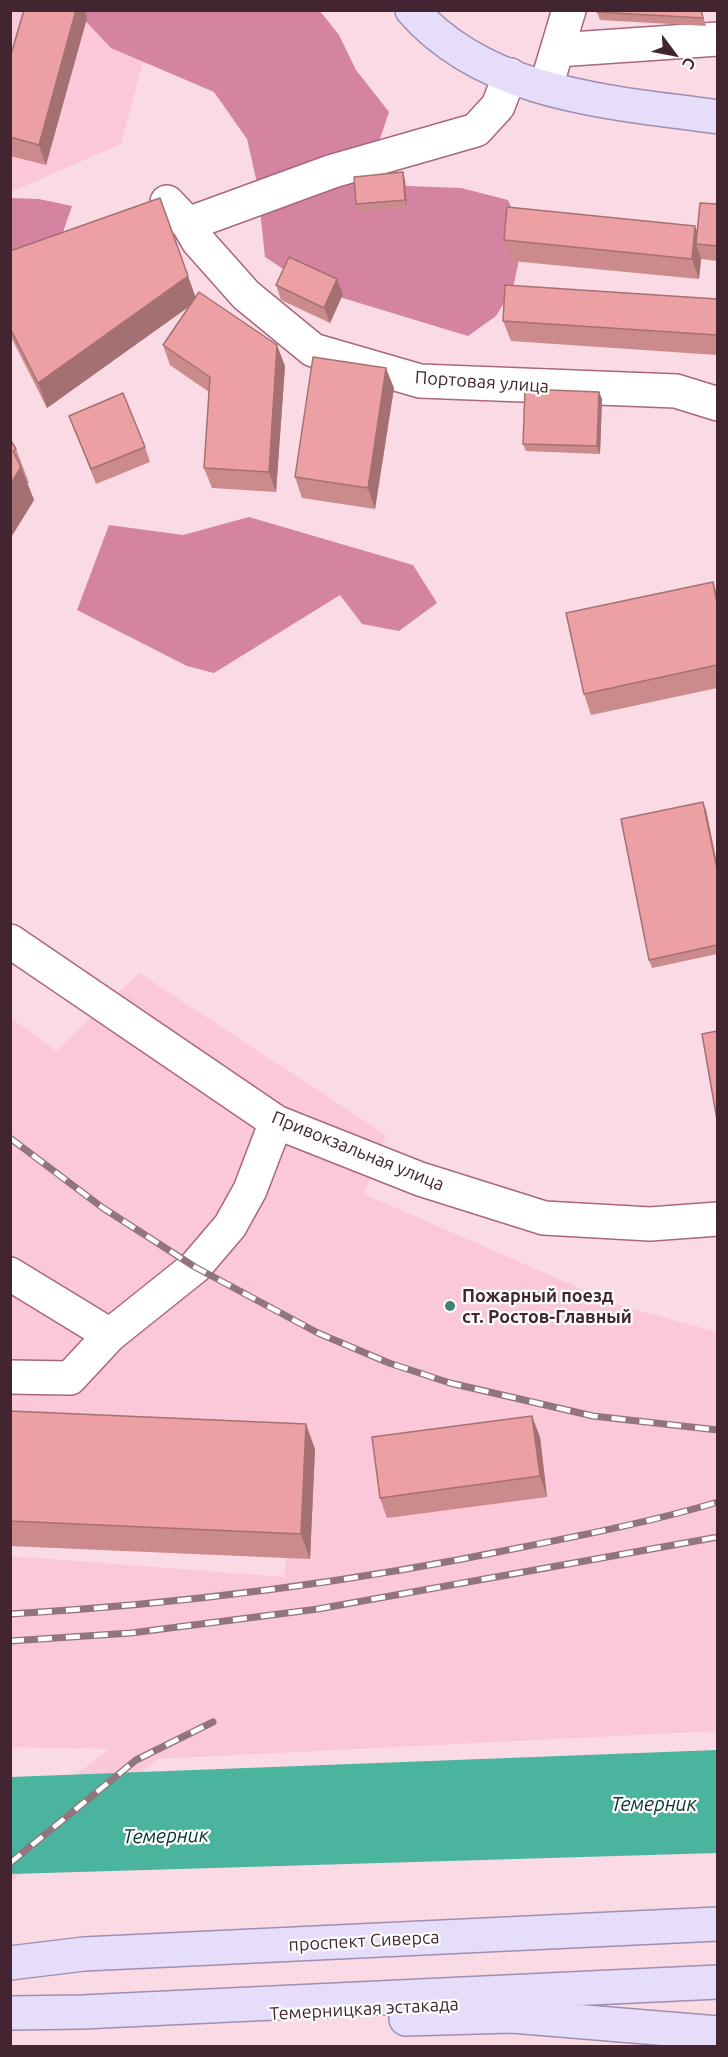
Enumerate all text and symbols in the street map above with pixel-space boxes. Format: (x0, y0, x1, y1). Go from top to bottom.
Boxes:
north arrow (644, 24, 704, 84)
text: С (679, 54, 700, 73)
street label: Портовая улица (414, 367, 550, 397)
street label: Привокзальная улица (269, 1107, 447, 1195)
place label: Пожарный поезд ст. Ростов-Главный (462, 1285, 632, 1328)
marker: Пожарный поезд ст. Ростов-Главный (443, 1299, 457, 1313)
water label: Темерник (611, 1792, 697, 1816)
water label: Темерник (123, 1823, 209, 1849)
street label: проспект Сиверса (288, 1926, 440, 1956)
street label: Темерницкая эстакада (269, 1993, 459, 2025)

